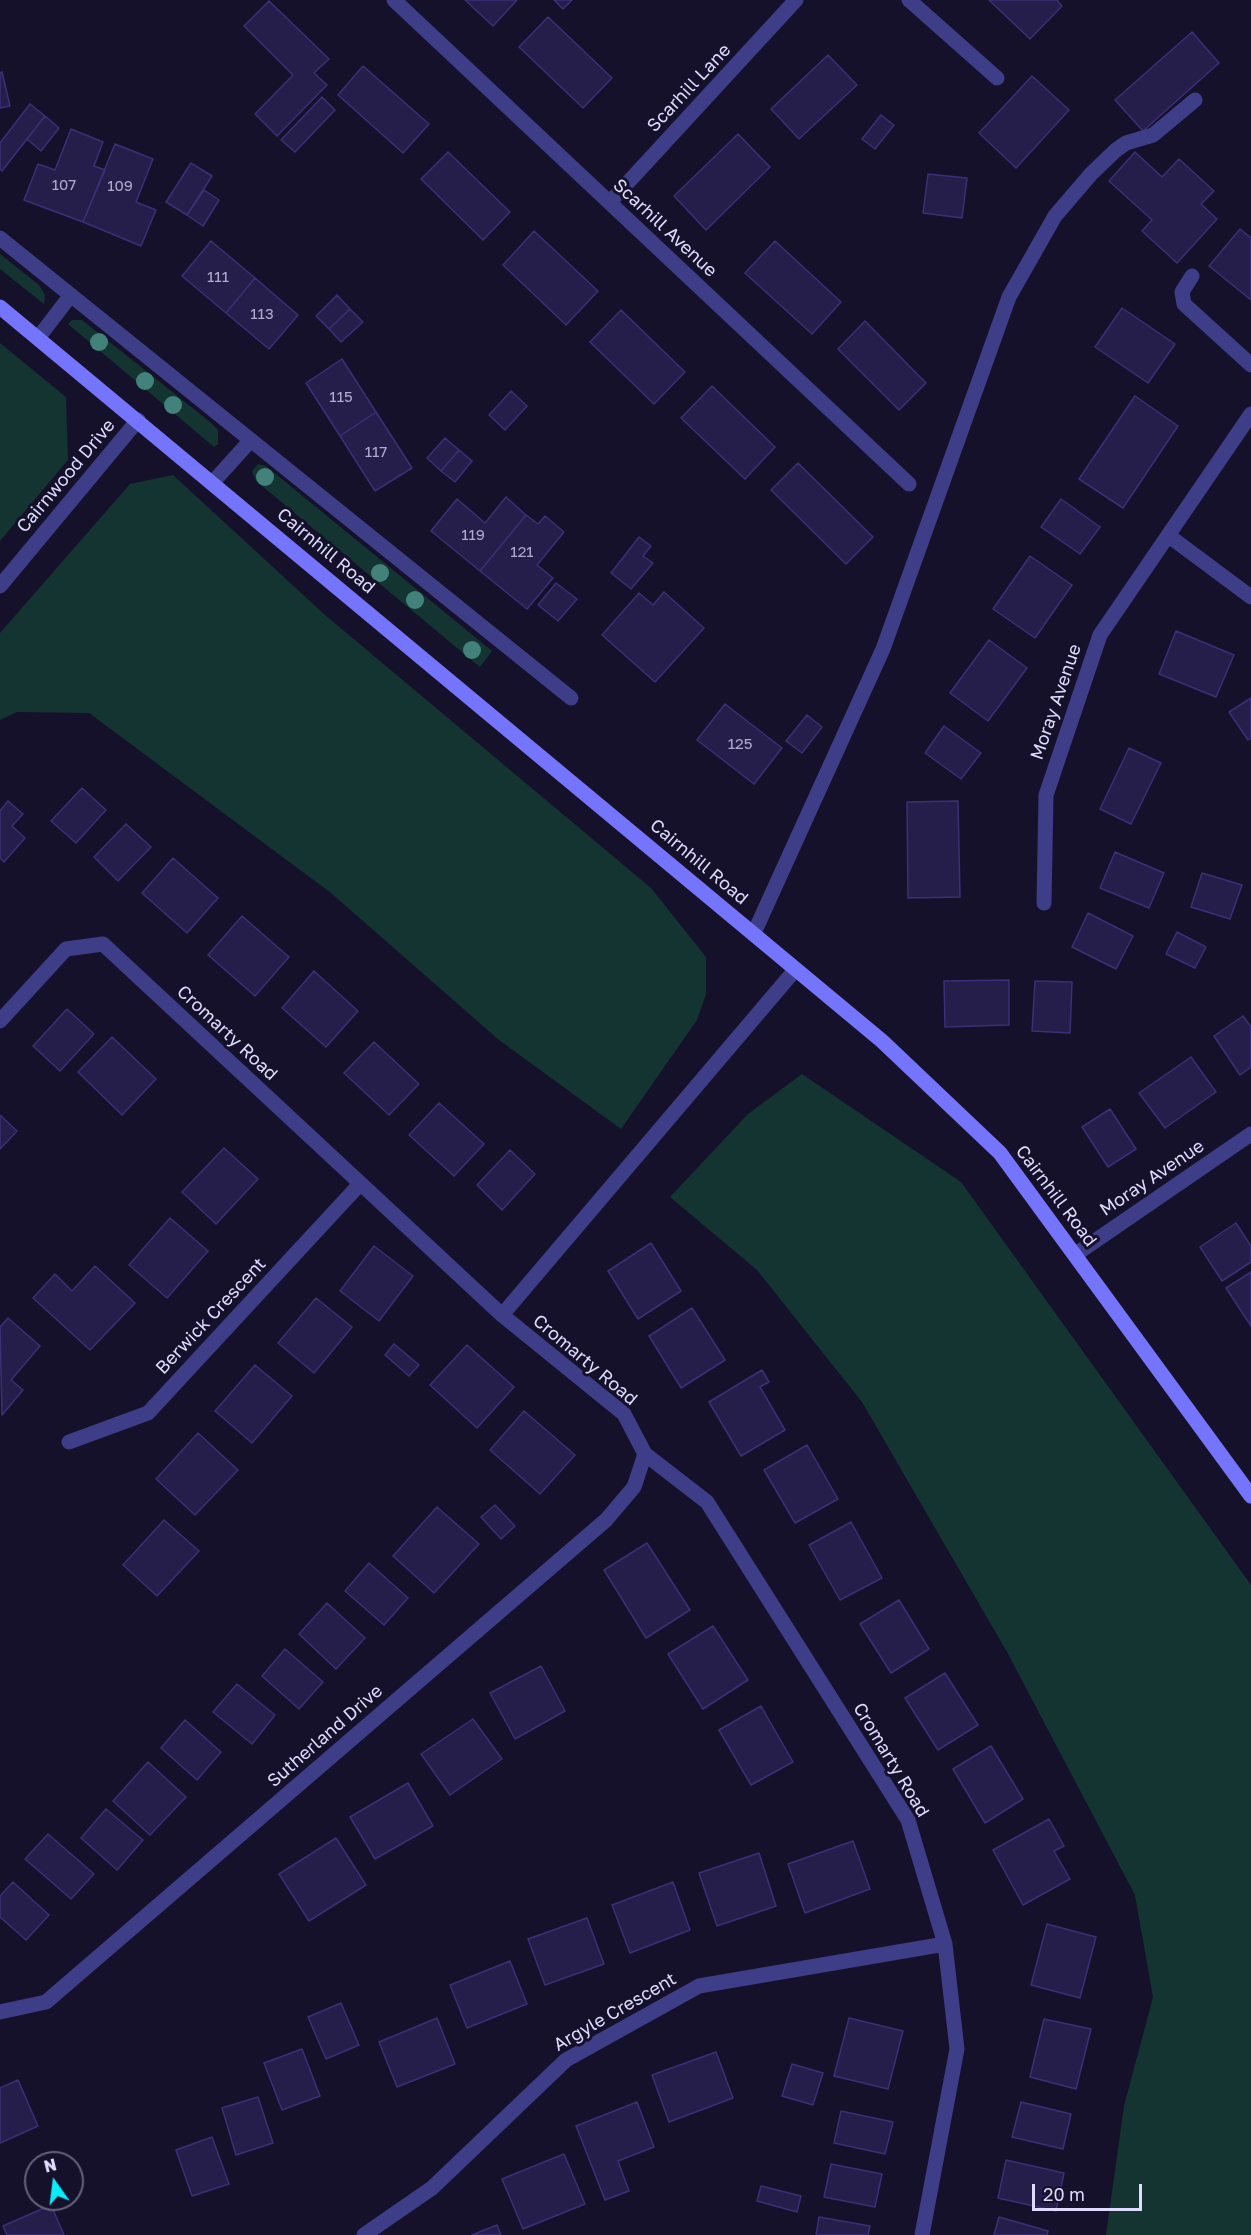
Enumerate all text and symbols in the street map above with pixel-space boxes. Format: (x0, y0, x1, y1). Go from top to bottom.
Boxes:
street label: Scarhill Lane (643, 39, 735, 137)
street label: Scarhill Avenue (609, 174, 721, 282)
house number: 107 (52, 176, 76, 194)
house number: 109 (107, 177, 133, 195)
house number: 111 (207, 268, 229, 286)
house number: 113 (250, 305, 274, 323)
house number: 115 (329, 388, 353, 406)
street label: Cairnwood Drive (12, 415, 120, 537)
house number: 117 (365, 443, 387, 461)
street label: Cairnhill Road (273, 504, 379, 598)
house number: 119 (461, 526, 485, 544)
house number: 121 (510, 543, 534, 561)
street label: Moray Avenue (1026, 641, 1086, 763)
house number: 125 (728, 735, 752, 753)
street label: Cairnhill Road (646, 815, 752, 909)
street label: Cromarty Road (172, 981, 282, 1085)
street label: Moray Avenue (1096, 1135, 1208, 1221)
street label: Cairnhill Road (1011, 1141, 1101, 1251)
street label: Berwick Crescent (152, 1253, 270, 1379)
street label: Cromarty Road (528, 1310, 642, 1410)
street label: Sutherland Drive (263, 1680, 387, 1792)
street label: Cromarty Road (848, 1699, 934, 1821)
street label: Argyle Crescent (550, 1968, 680, 2056)
north arrow (24, 2151, 84, 2211)
text: N (42, 2154, 58, 2177)
scale bar (1035, 2172, 1144, 2210)
text: 20 m (1043, 2183, 1085, 2205)

